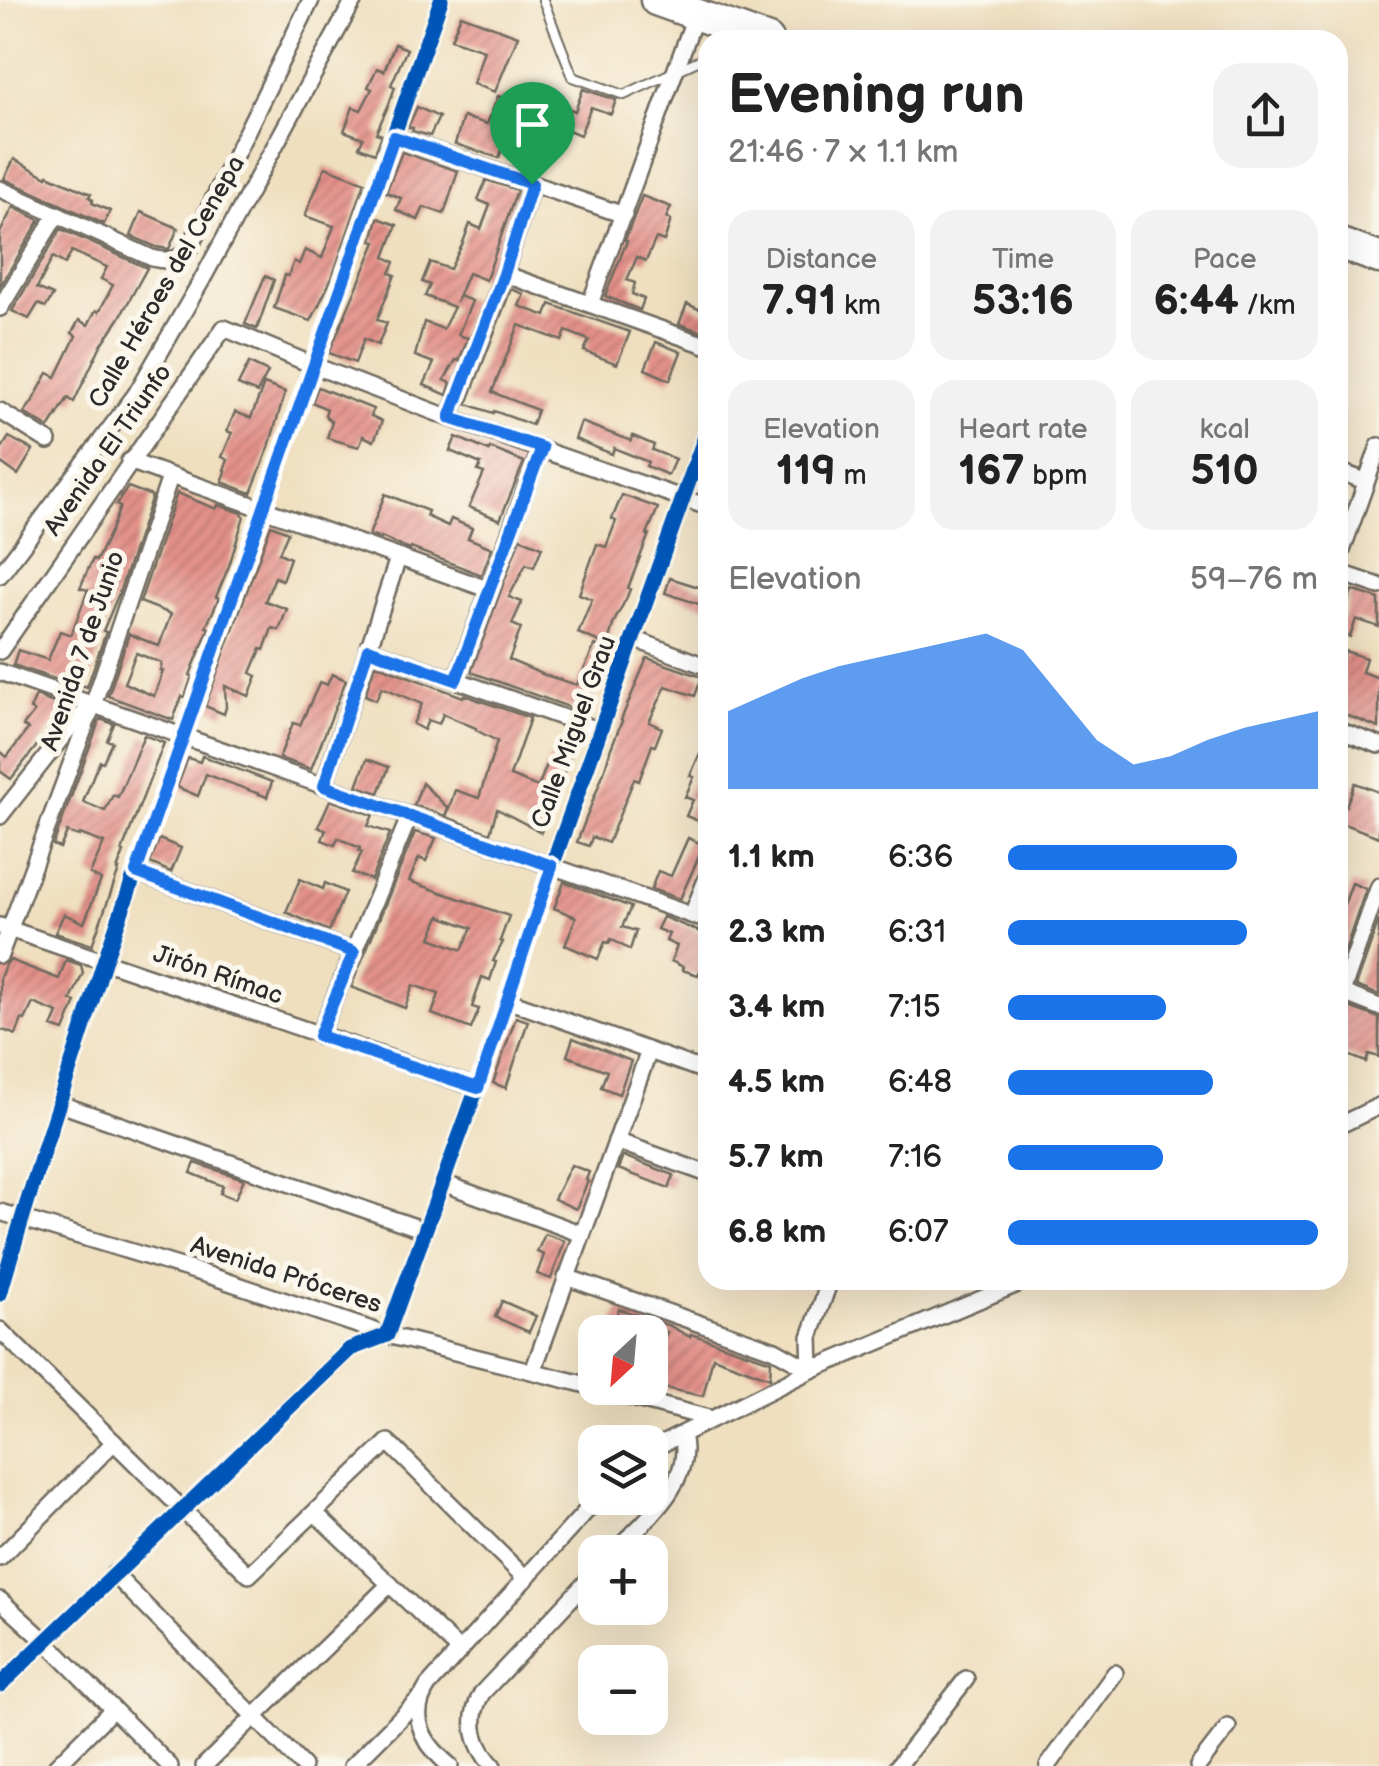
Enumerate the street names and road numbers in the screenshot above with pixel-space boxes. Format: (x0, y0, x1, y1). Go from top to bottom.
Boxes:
street label: Calle Héroes del Cenepa (82, 150, 252, 414)
street label: Avenida El Triunfo (37, 358, 179, 542)
street label: Avenida 7 de Junio (34, 547, 132, 755)
street label: Calle Miguel Grau (525, 631, 623, 833)
street label: Jirón Rímac (149, 938, 287, 1012)
street label: Avenida Próceres (187, 1230, 385, 1320)

